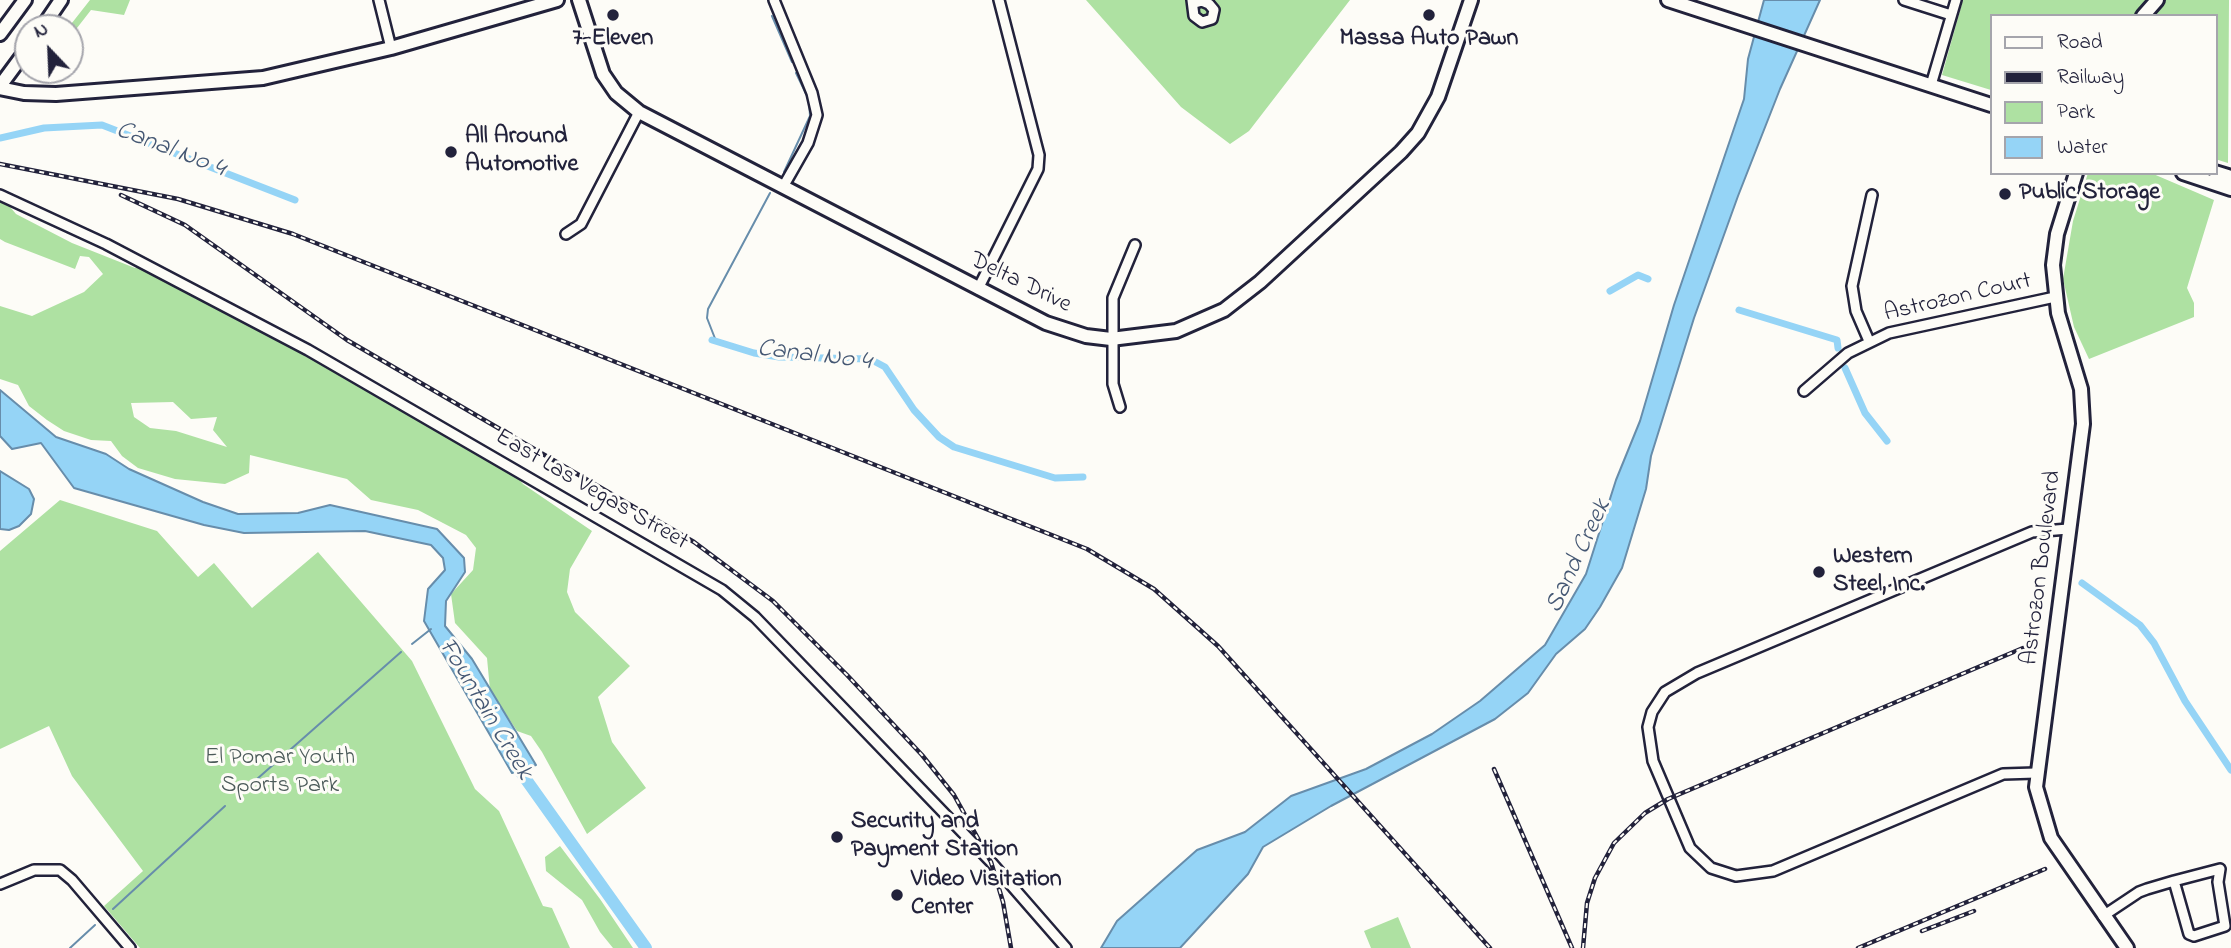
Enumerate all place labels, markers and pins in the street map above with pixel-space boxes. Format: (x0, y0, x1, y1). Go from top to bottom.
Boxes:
marker: 7-Eleven (605, 7, 621, 23)
marker: Massa Auto Pawn (1421, 7, 1437, 23)
place label: 7-Eleven (573, 26, 653, 54)
place label: Massa Auto Pawn (1340, 26, 1518, 54)
place label: All Around Automotive (465, 124, 578, 180)
marker: All Around Automotive (443, 144, 459, 160)
place label: Public Storage (2019, 180, 2160, 208)
marker: Public Storage (1997, 186, 2013, 202)
place label: Western Steel, Inc. (1833, 544, 1925, 600)
marker: Western Steel, Inc. (1811, 564, 1827, 580)
place label: Security and Payment Station (851, 809, 1018, 865)
marker: Security and Payment Station (829, 829, 845, 845)
place label: Video Visitation Center (911, 867, 1062, 923)
marker: Video Visitation Center (889, 887, 905, 903)

